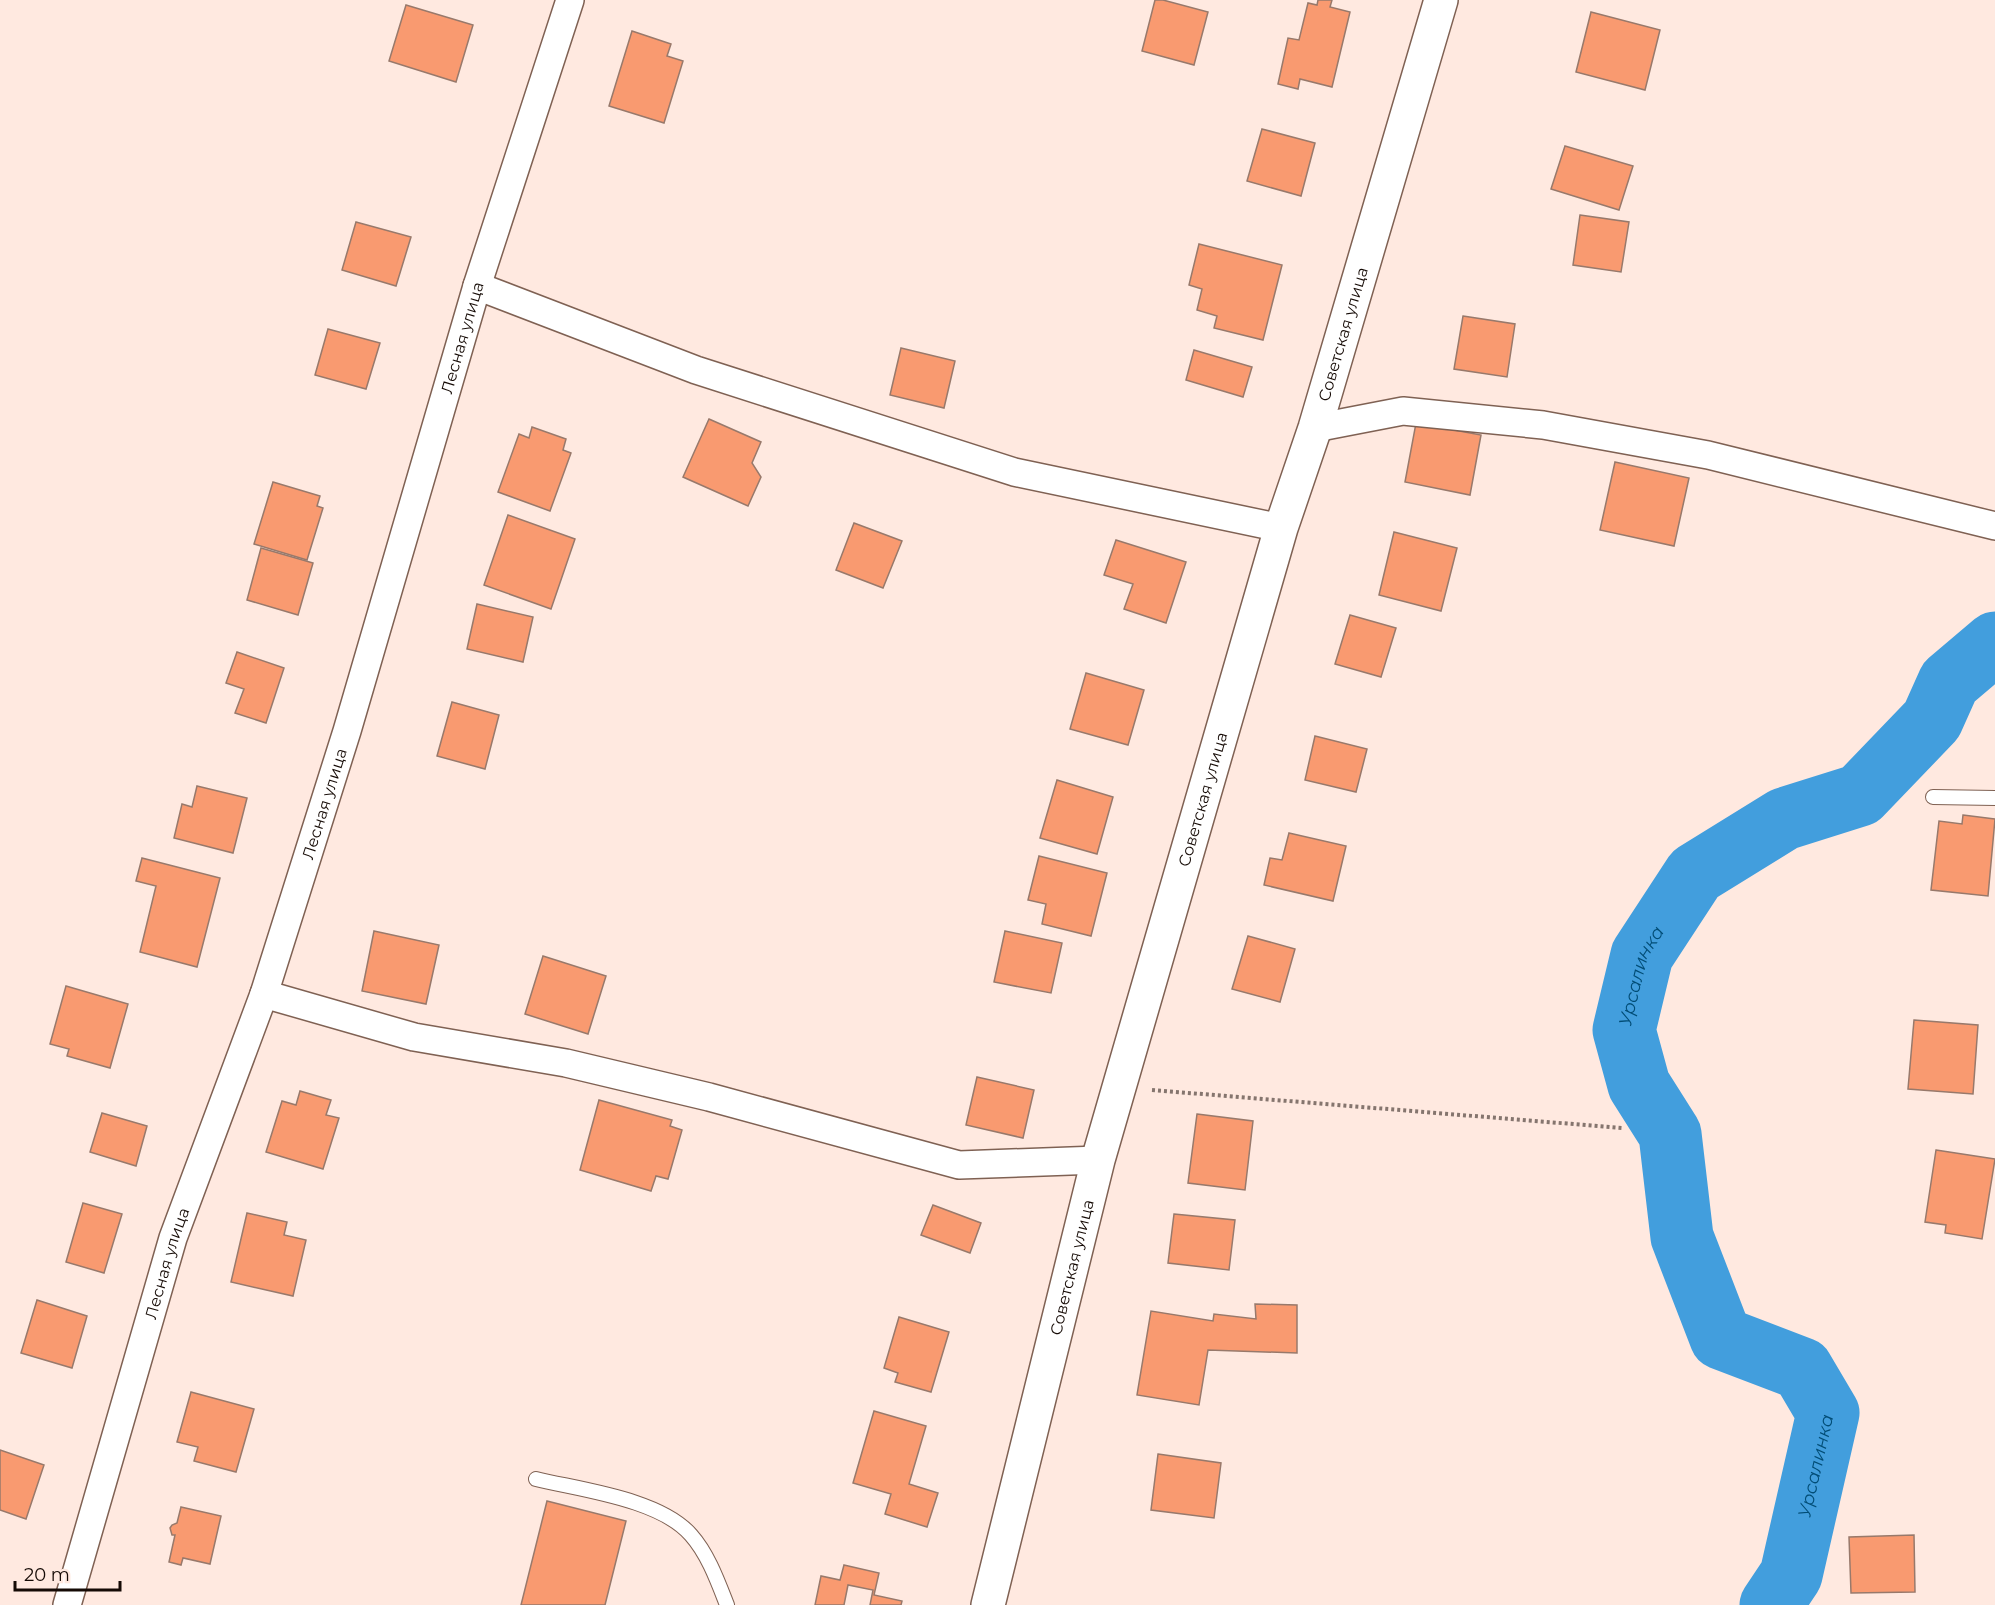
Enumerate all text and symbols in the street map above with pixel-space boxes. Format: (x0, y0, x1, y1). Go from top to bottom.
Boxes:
street label: Советская улица (1314, 265, 1371, 403)
street label: Лесная улица (437, 280, 487, 396)
street label: Советская улица (1174, 730, 1231, 869)
street label: Лесная улица (298, 746, 351, 862)
water label: Урсалинка (1614, 922, 1669, 1028)
street label: Советская улица (1046, 1197, 1097, 1337)
street label: Лесная улица (141, 1205, 193, 1321)
water label: Урсалинка (1793, 1412, 1838, 1520)
scale bar (15, 1554, 120, 1592)
text: 20 m (24, 1564, 70, 1586)

